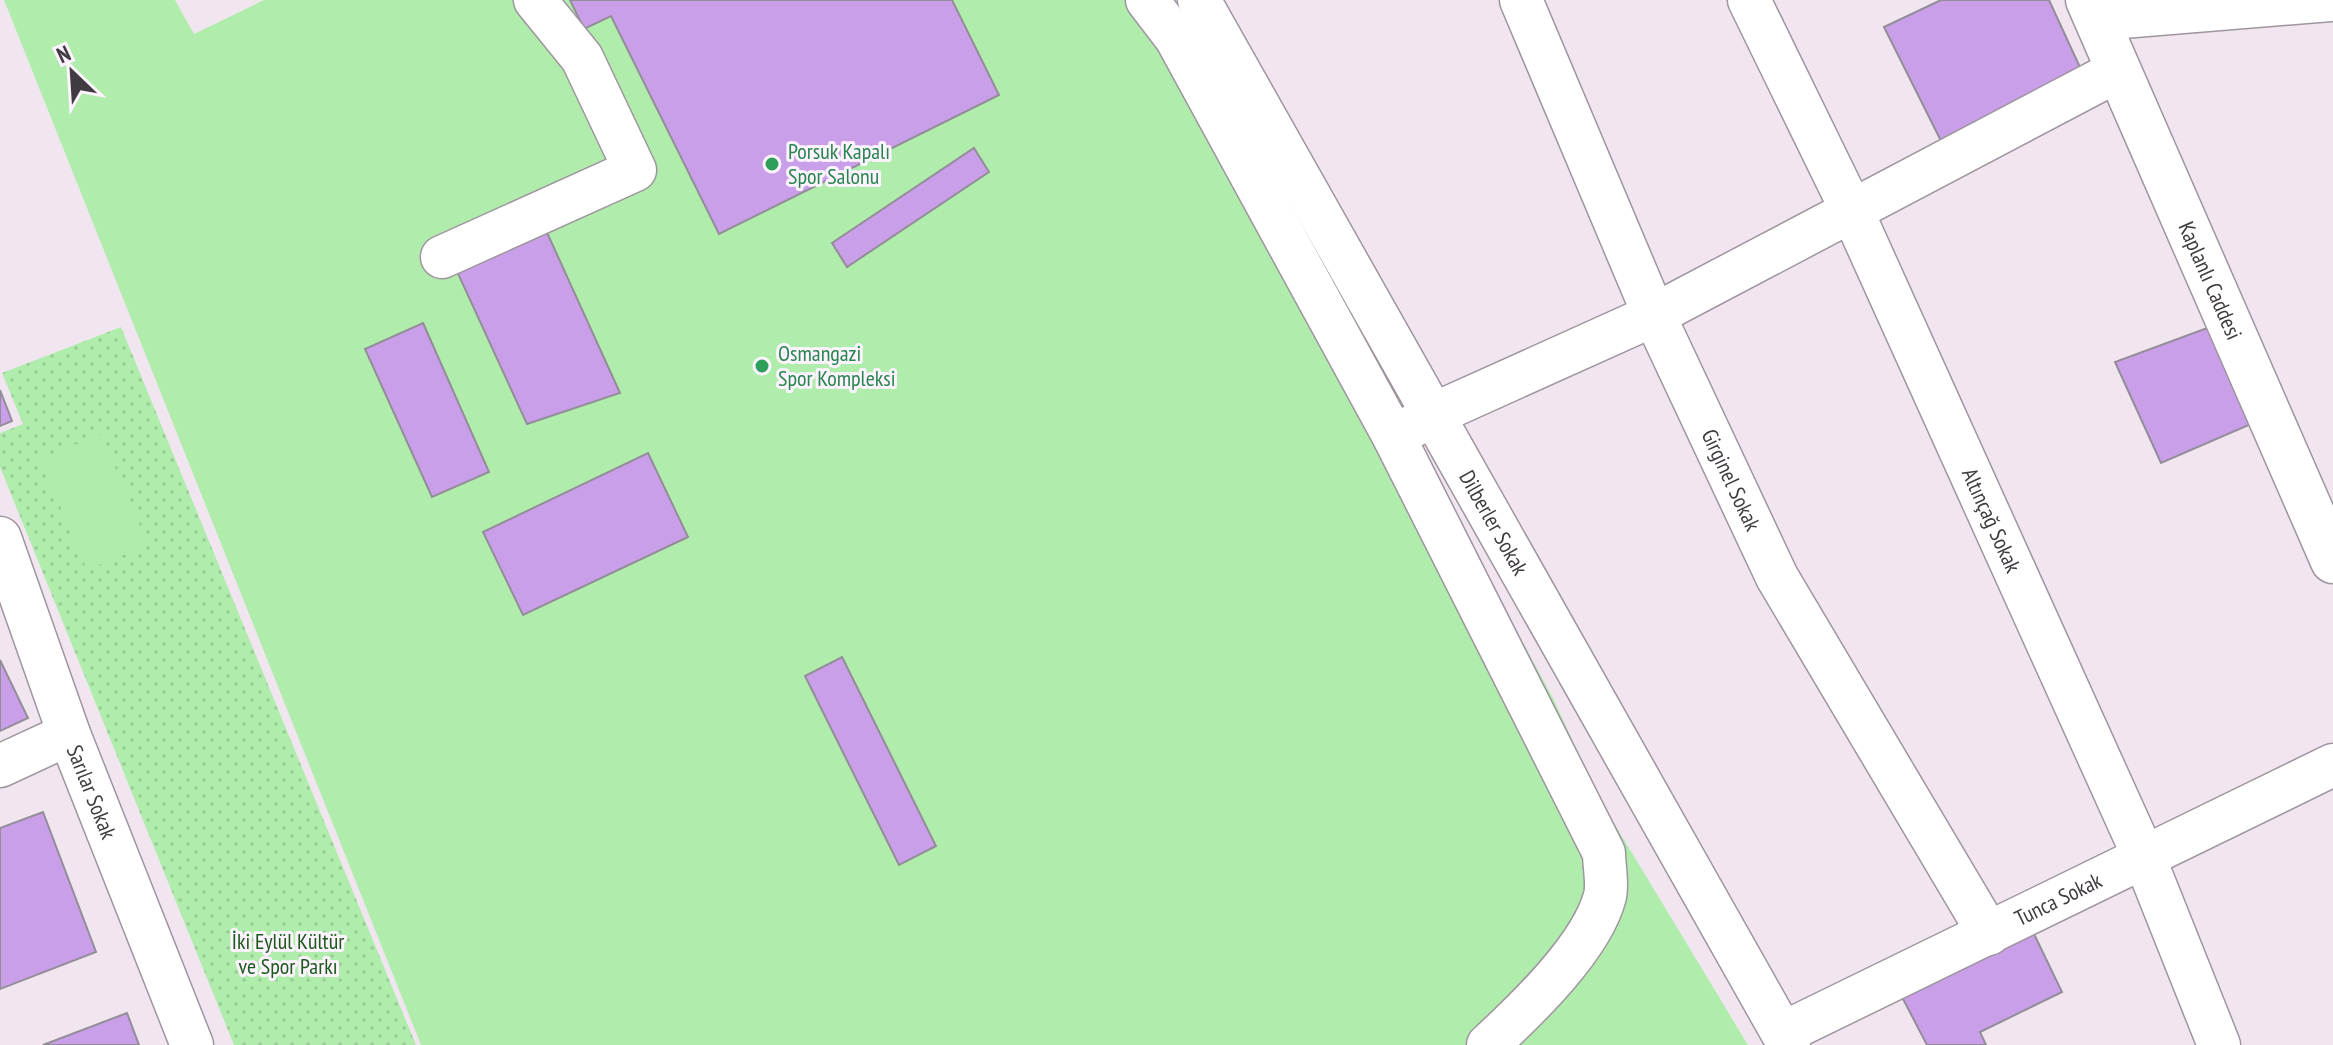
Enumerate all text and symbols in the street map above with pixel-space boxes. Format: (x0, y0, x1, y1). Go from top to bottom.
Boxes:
north arrow (32, 32, 112, 112)
text: N (52, 39, 75, 69)
place label: Porsuk Kapalı Spor Salonu (788, 137, 890, 190)
marker: Porsuk Kapalı Spor Salonu (763, 155, 781, 173)
street label: Kaplanlı Caddesi (2172, 217, 2249, 344)
place label: Osmangazi Spor Kompleksi (778, 339, 896, 392)
marker: Osmangazi Spor Kompleksi (753, 357, 771, 375)
street label: Girginel Sokak (1695, 424, 1767, 536)
street label: Altınçağ Sokak (1956, 463, 2028, 577)
street label: Dilberler Sokak (1453, 465, 1535, 580)
street label: Sarılar Sokak (61, 741, 123, 843)
street label: Tunca Sokak (2010, 866, 2107, 932)
park label: İki Eylül Kültür ve Spor Parkı (232, 927, 344, 980)

